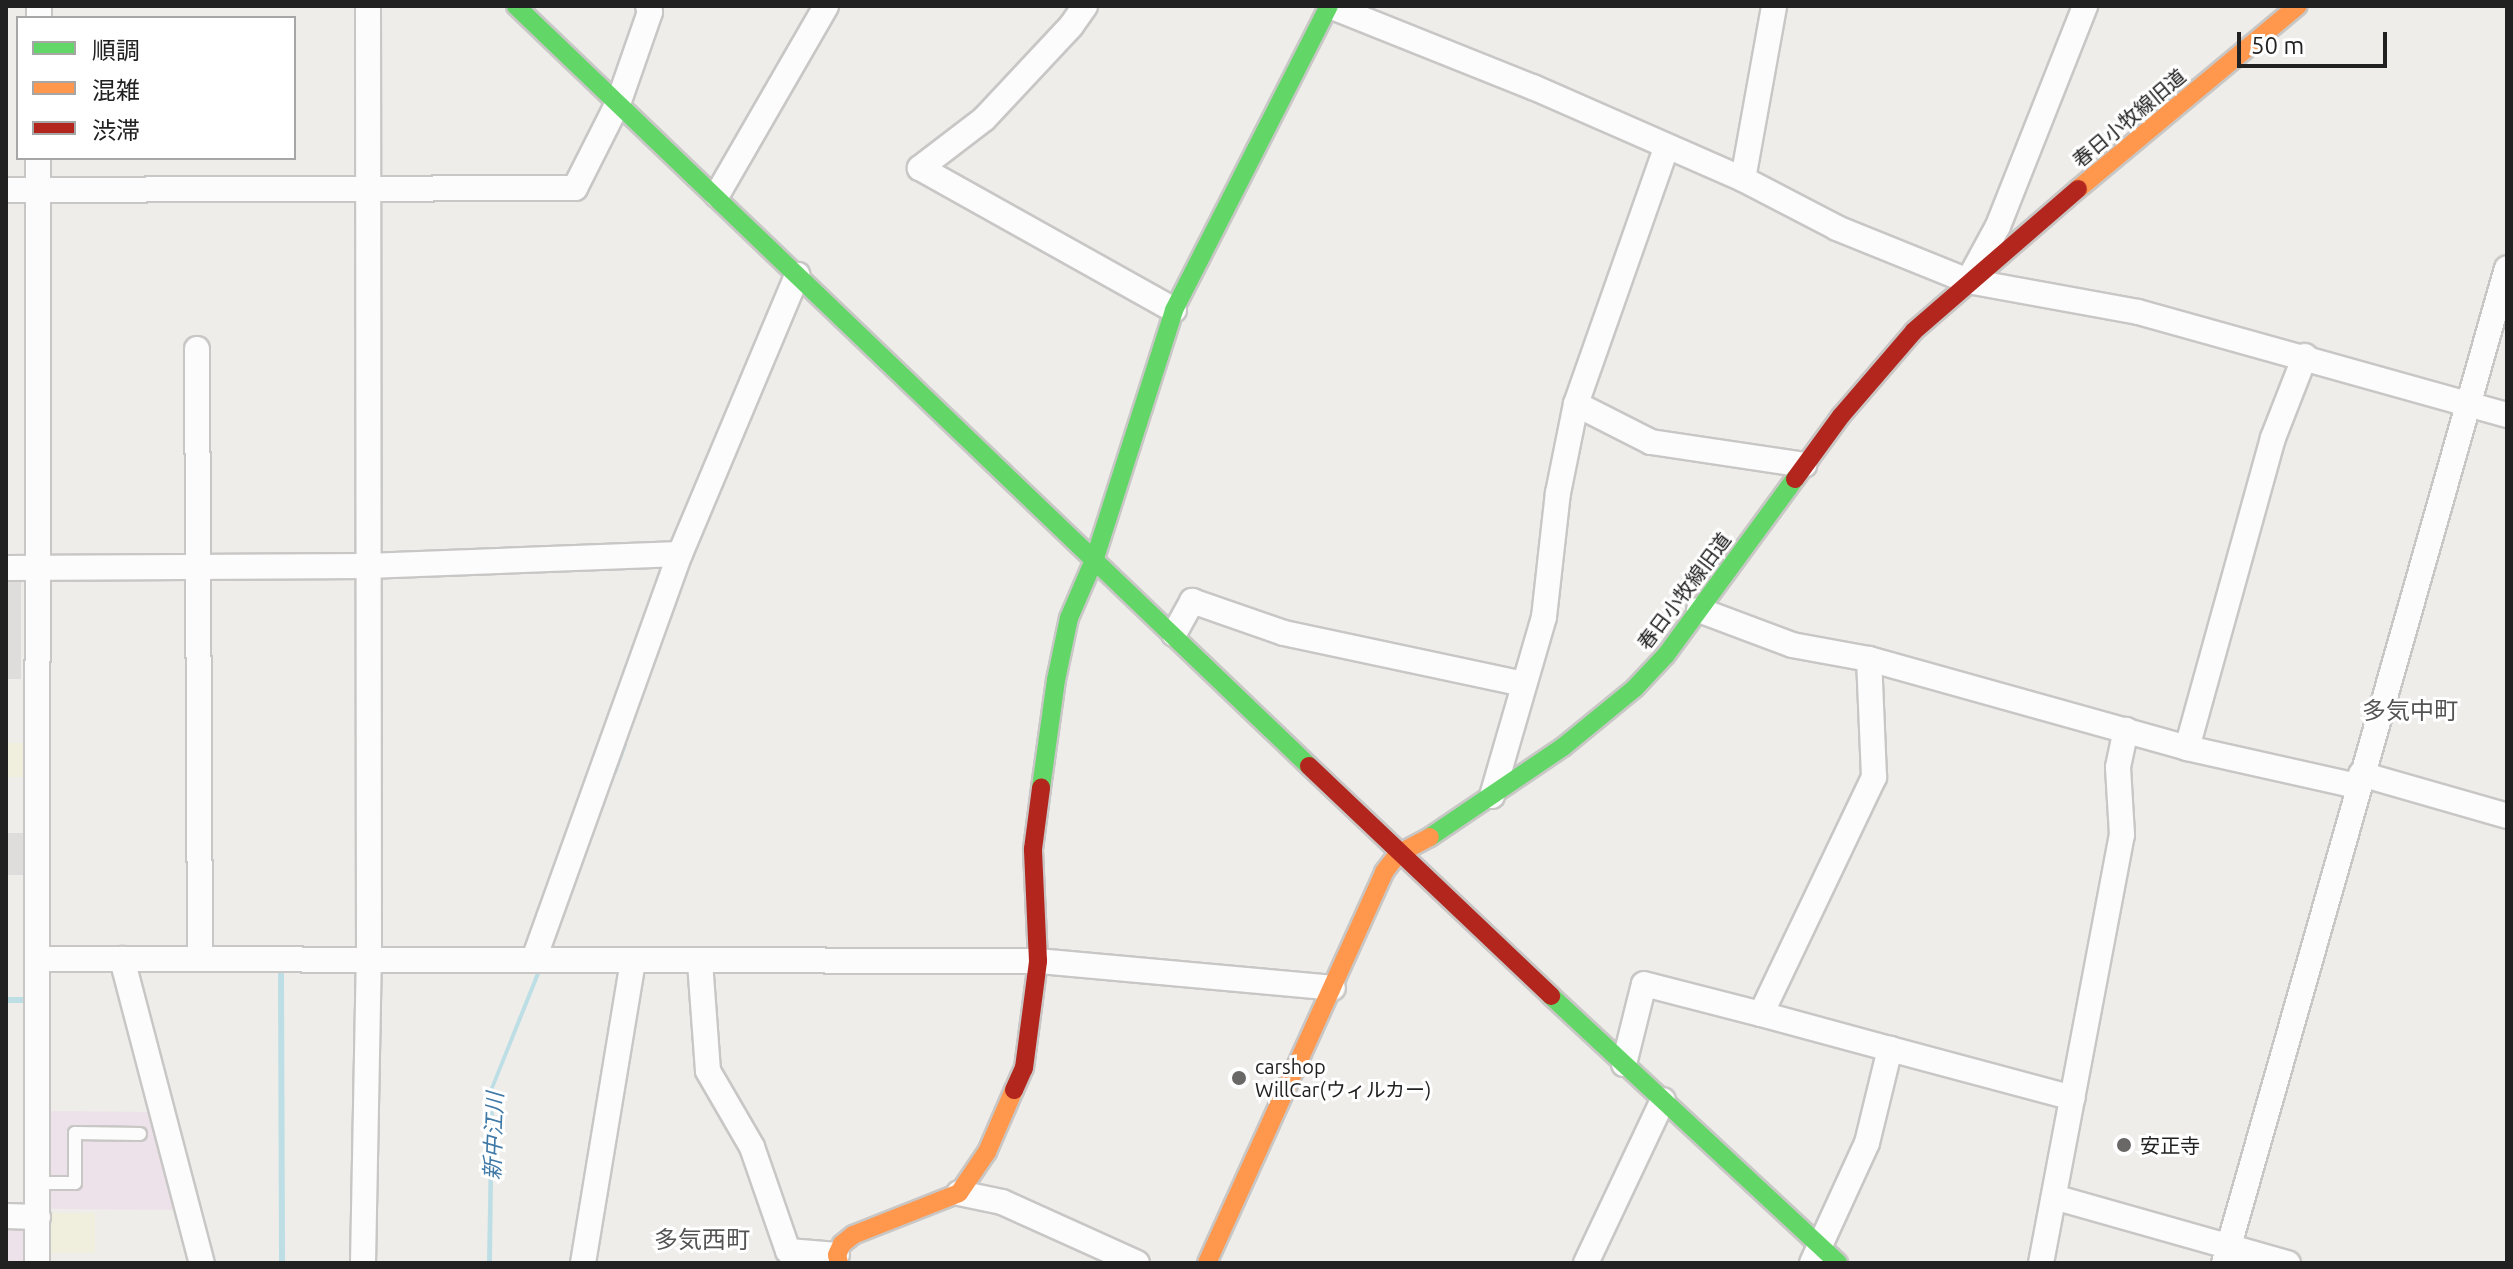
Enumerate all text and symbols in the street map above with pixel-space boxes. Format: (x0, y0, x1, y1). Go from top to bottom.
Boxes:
legend (16, 16, 296, 160)
scale bar (2241, 16, 2391, 66)
text: 50 m (2251, 32, 2304, 59)
text: 順調 (92, 37, 140, 64)
street label: 春日小牧線旧道 (2068, 64, 2190, 172)
text: 混雑 (92, 77, 140, 104)
text: 渋滞 (92, 117, 140, 144)
street label: 春日小牧線旧道 (1632, 528, 1736, 654)
district label: 多気中町 (2362, 697, 2458, 725)
place label: carshop WillCar(ウィルカー) (1255, 1054, 1432, 1101)
marker: carshop WillCar(ウィルカー) (1230, 1069, 1248, 1087)
water label: 新中江川 (478, 1092, 508, 1180)
place label: 安正寺 (2140, 1133, 2200, 1157)
marker: 安正寺 (2115, 1136, 2133, 1154)
district label: 多気西町 (654, 1226, 750, 1254)

